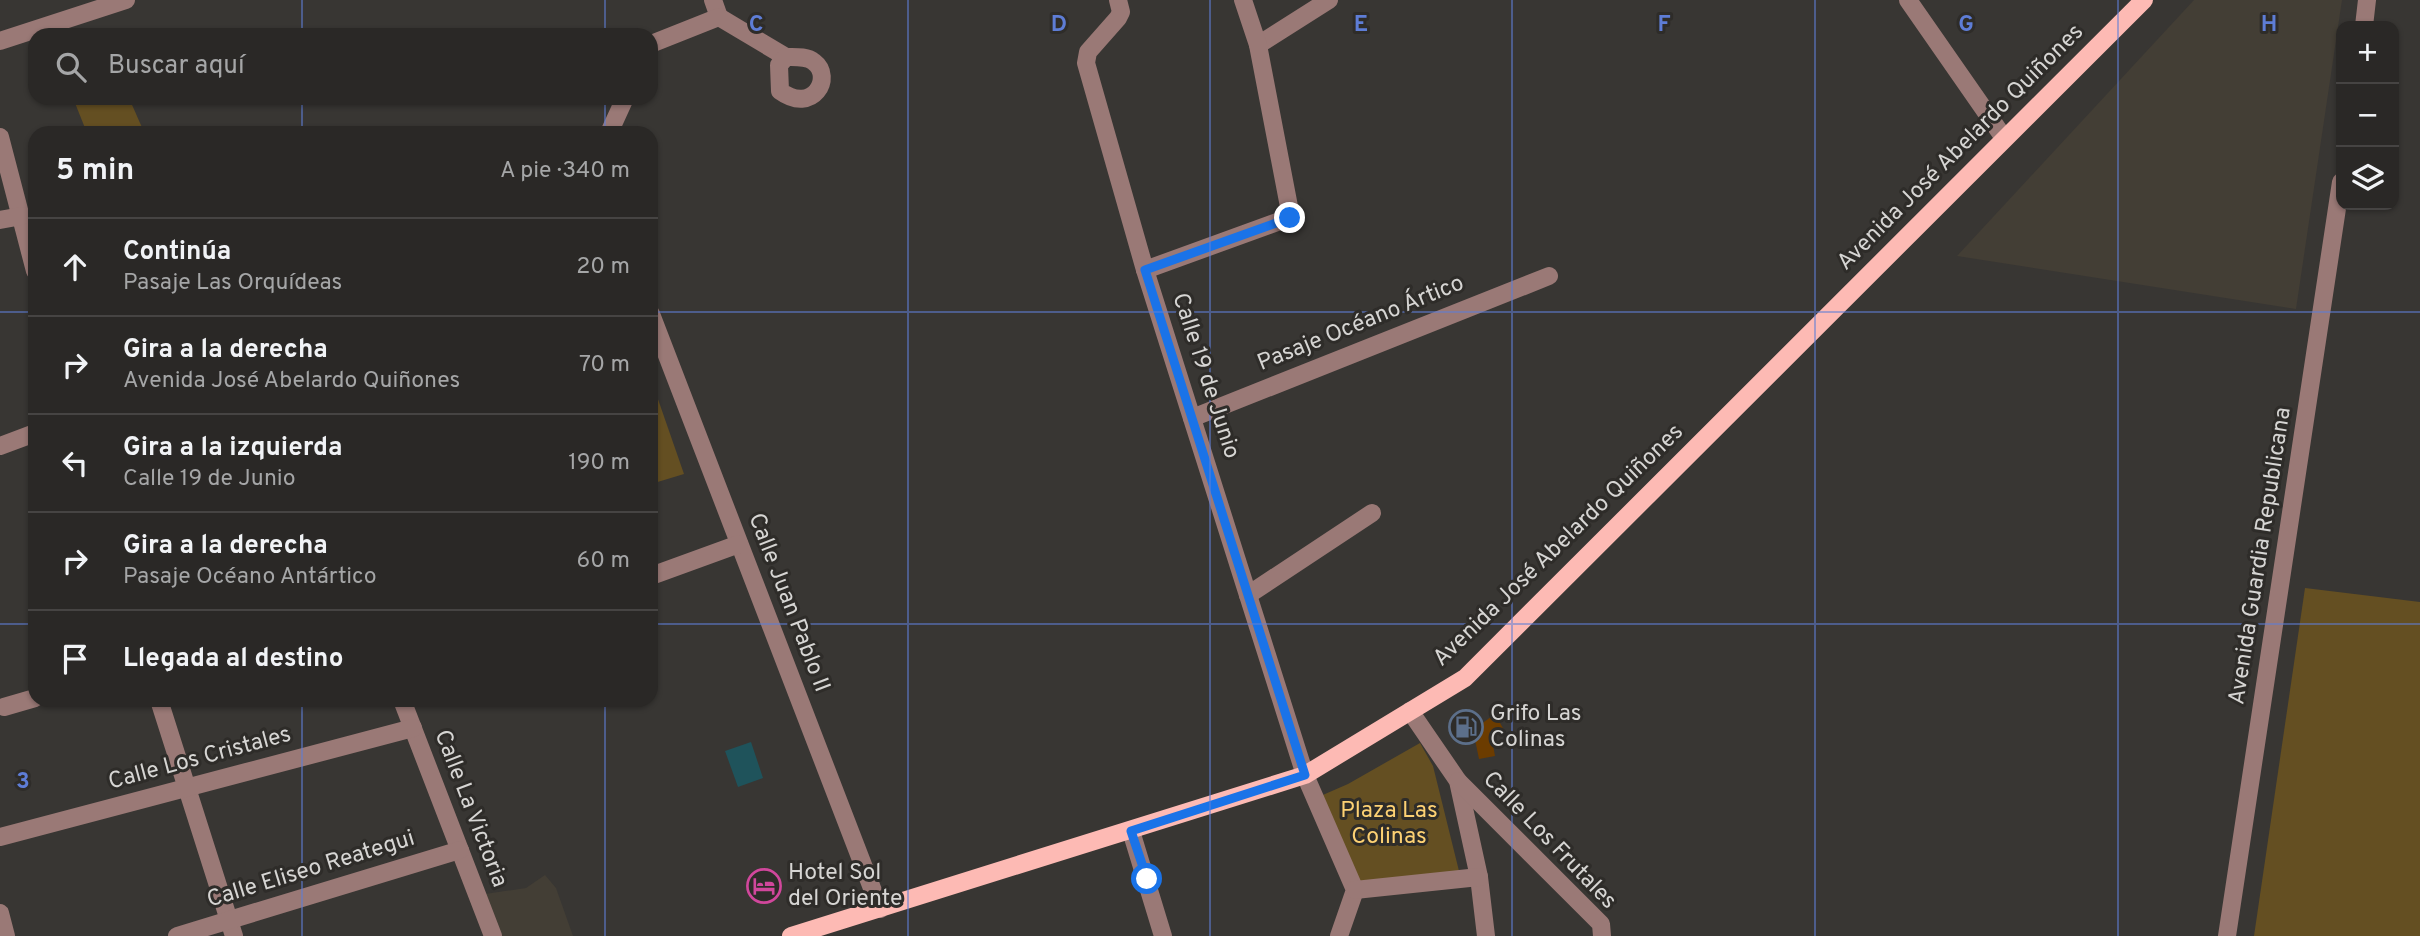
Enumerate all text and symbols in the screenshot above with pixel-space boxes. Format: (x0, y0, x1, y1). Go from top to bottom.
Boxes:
text: C (749, 11, 763, 40)
text: D (1051, 11, 1067, 40)
text: E (1354, 11, 1368, 40)
text: F (1657, 11, 1671, 40)
text: G (1958, 11, 1974, 40)
text: H (2261, 11, 2277, 40)
street label: Avenida José Abelardo Quiñones (1832, 19, 2090, 277)
map controls (2336, 21, 2399, 210)
button: + (2336, 21, 2399, 84)
search box (28, 28, 658, 105)
icon: search (52, 48, 90, 86)
text: Buscar aquí (108, 50, 245, 83)
button: − (2336, 84, 2399, 147)
button: layers (2336, 147, 2399, 210)
text: 5 min (56, 153, 134, 190)
text: A pie · 340 m (500, 157, 630, 186)
route end (1274, 202, 1305, 233)
text: Continúa (123, 236, 231, 269)
icon: ahead (56, 248, 94, 286)
text: 20 m (576, 253, 630, 282)
street label: Pasaje Océano Ártico (1253, 268, 1469, 379)
text: Pasaje Las Orquídeas (123, 269, 342, 298)
street label: Calle 19 de Junio (1165, 289, 1245, 463)
text: Gira a la derecha (123, 334, 328, 367)
icon: right (56, 346, 94, 384)
text: 70 m (579, 351, 630, 380)
text: Avenida José Abelardo Quiñones (123, 367, 460, 396)
street label: Avenida Guardia Republicana (2223, 405, 2299, 707)
street label: Avenida José Abelardo Quiñones (1428, 418, 1690, 674)
text: Gira a la izquierda (123, 432, 342, 465)
icon: left (56, 444, 94, 482)
text: 190 m (568, 449, 630, 478)
text: Calle 19 de Junio (123, 465, 296, 494)
street label: Calle Juan Pablo II (741, 509, 835, 697)
text: Gira a la derecha (123, 530, 328, 563)
icon: right (56, 542, 94, 580)
text: 60 m (577, 547, 630, 576)
text: Pasaje Océano Antártico (123, 563, 377, 592)
icon: arrive (56, 640, 94, 678)
text: Llegada al destino (123, 643, 343, 676)
place label: Grifo Las Colinas (1490, 700, 1582, 755)
fuel station icon: Grifo Las Colinas (1447, 708, 1485, 746)
street label: Calle Los Cristales (105, 721, 295, 797)
street label: Calle La Victoria (427, 726, 513, 892)
street label: Calle Los Frutales (1476, 766, 1622, 916)
text: 3 (16, 768, 30, 797)
park label: Plaza Las Colinas (1340, 797, 1438, 852)
street label: Calle Eliseo Reategui (204, 825, 418, 915)
place label: Hotel Sol del Oriente (788, 859, 902, 914)
route start (1131, 863, 1162, 894)
hotel icon: Hotel Sol del Oriente (745, 867, 783, 905)

